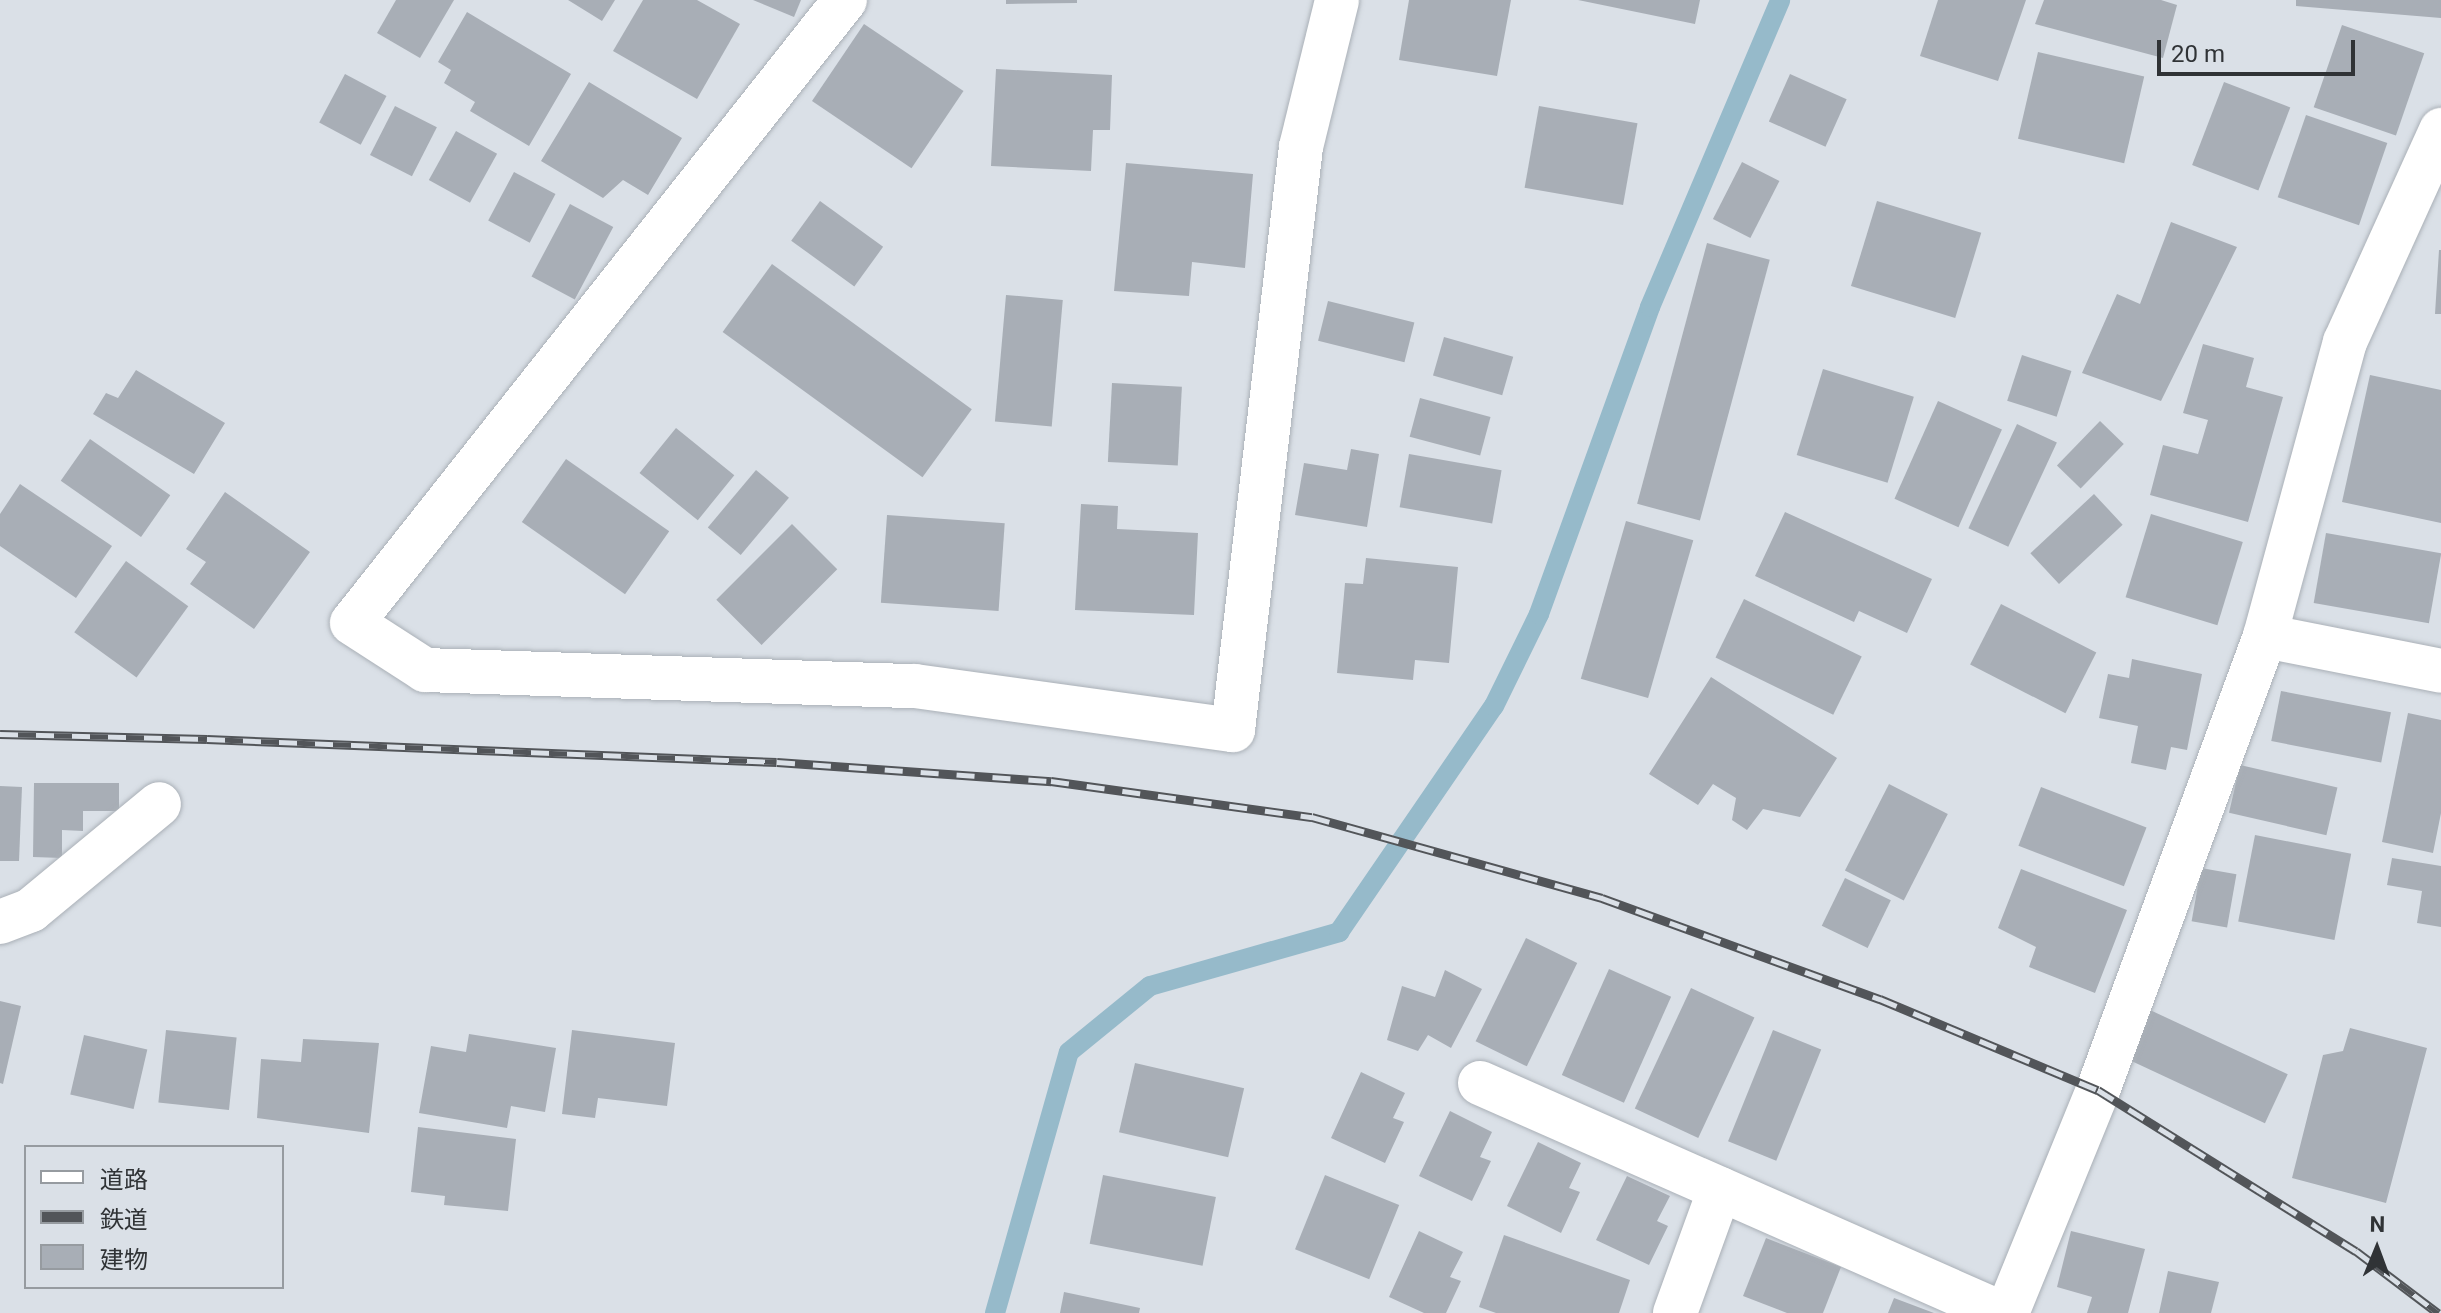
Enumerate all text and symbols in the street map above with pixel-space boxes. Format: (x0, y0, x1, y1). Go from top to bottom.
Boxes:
scale bar (2161, 24, 2359, 74)
text: 20 m (2171, 40, 2225, 68)
legend (24, 1145, 284, 1289)
text: 道路 (100, 1166, 148, 1194)
text: 鉄道 (100, 1206, 148, 1234)
north arrow (2337, 1209, 2417, 1289)
text: N (2369, 1212, 2385, 1237)
text: 建物 (100, 1246, 148, 1274)

